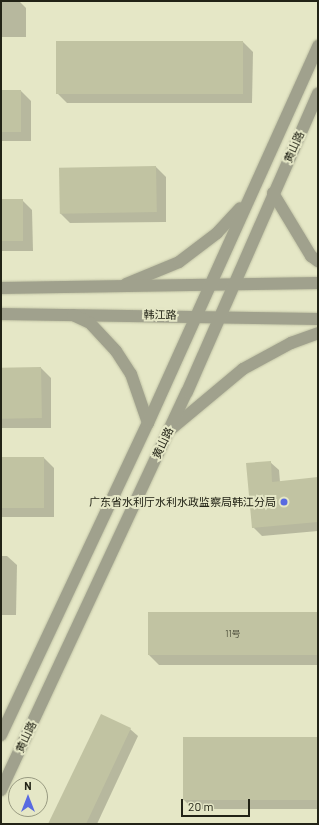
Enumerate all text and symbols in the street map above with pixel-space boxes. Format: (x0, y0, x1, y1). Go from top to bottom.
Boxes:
street label: 黄山路 (281, 129, 307, 165)
street label: 韩江路 (143, 308, 177, 322)
street label: 黄山路 (150, 425, 176, 461)
place label: 广东省水利厅水利水政监察局韩江分局 (89, 495, 276, 509)
marker: 广东省水利厅水利水政监察局韩江分局 (279, 497, 289, 507)
house number: 11号 (225, 629, 241, 639)
street label: 黄山路 (13, 719, 39, 755)
north arrow (8, 777, 48, 817)
text: N (24, 779, 32, 792)
scale bar (183, 791, 252, 817)
text: 20 m (188, 799, 214, 813)

